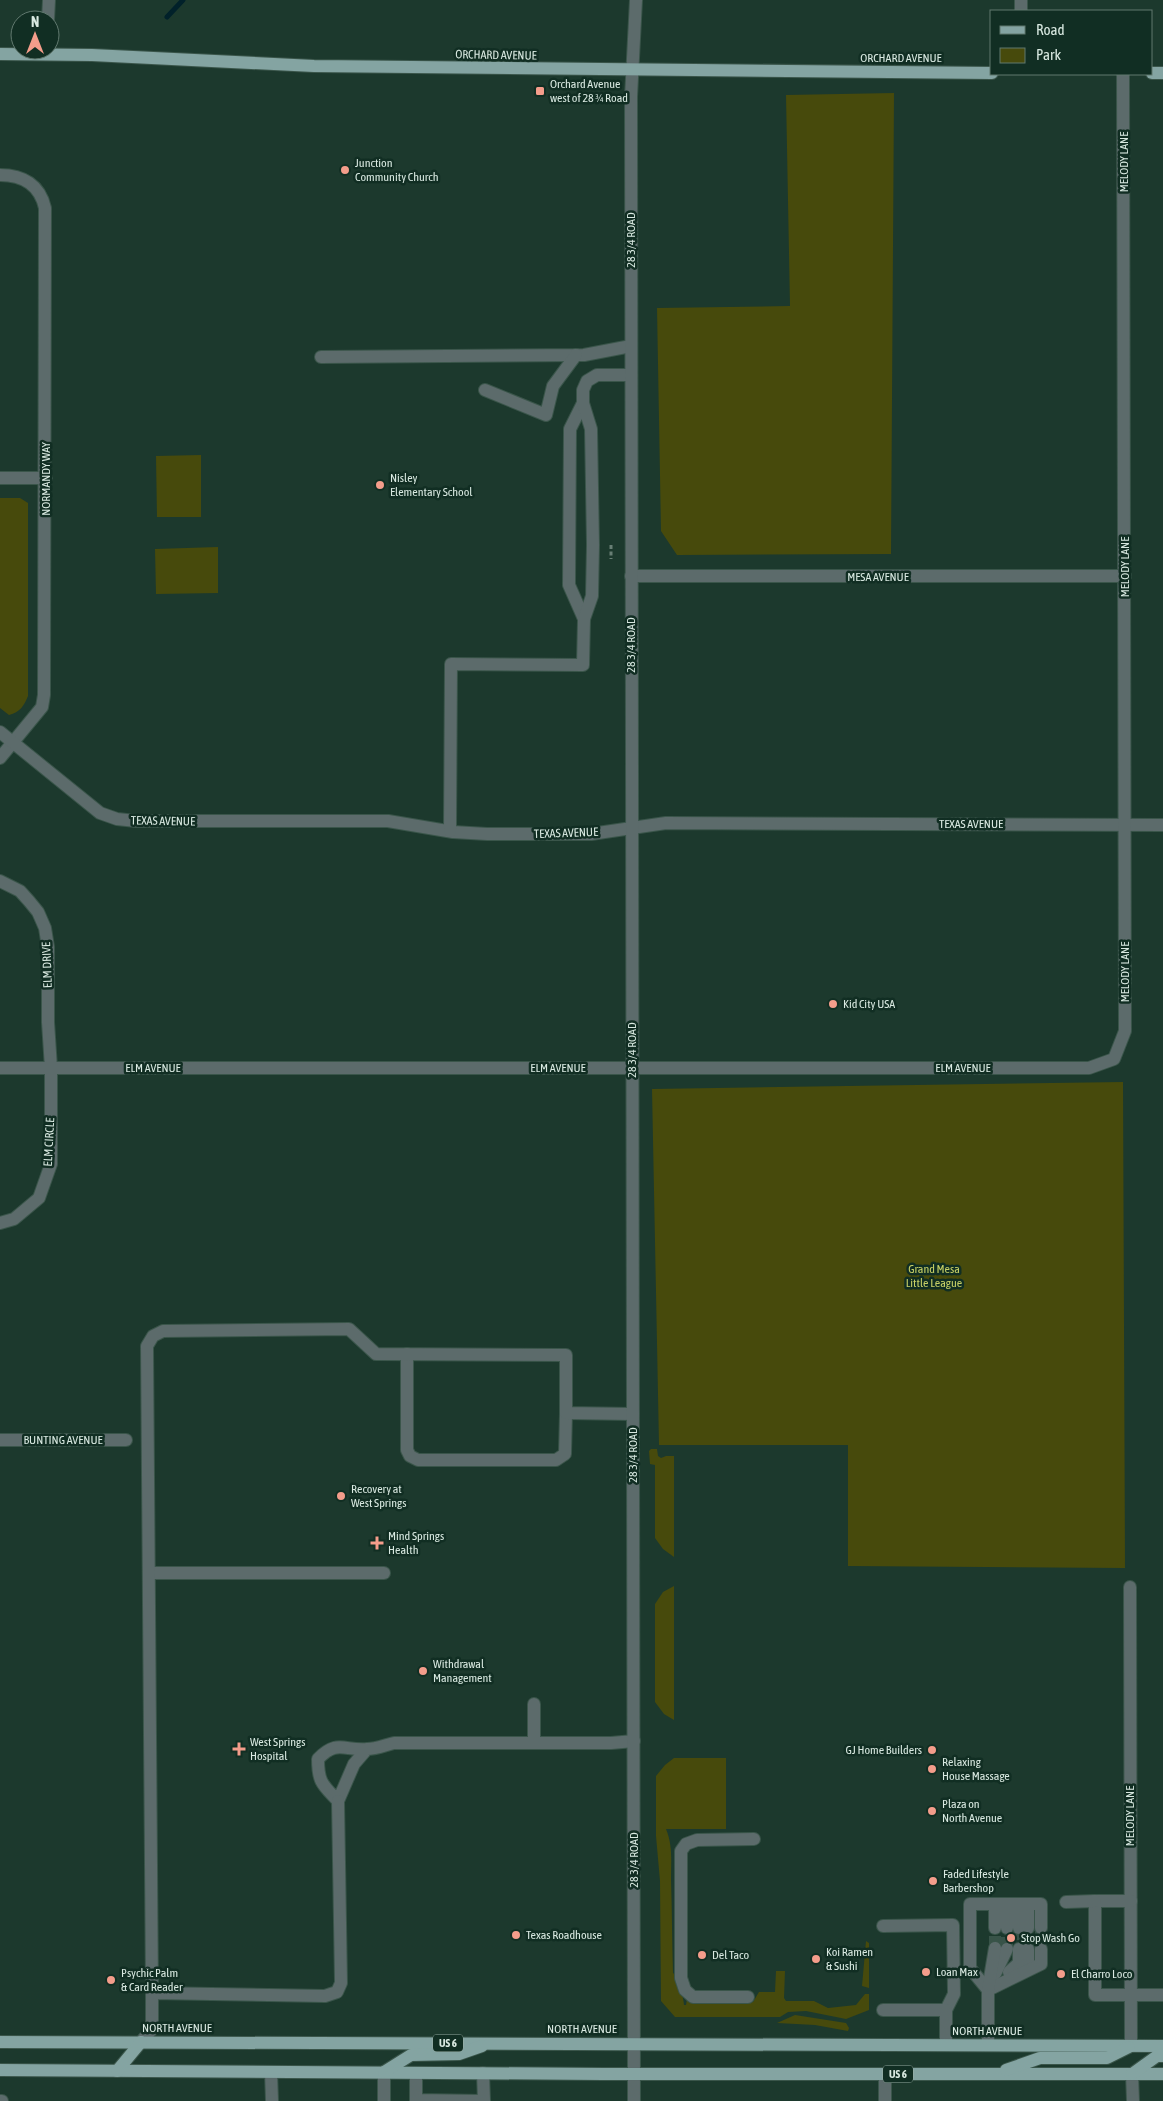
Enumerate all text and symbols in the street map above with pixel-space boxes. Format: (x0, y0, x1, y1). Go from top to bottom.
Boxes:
north arrow (10, 10, 60, 60)
legend (990, 10, 1153, 75)
text: N (31, 14, 39, 30)
text: Road (1036, 21, 1065, 38)
text: Park (1036, 46, 1061, 63)
street label: ORCHARD AVENUE (455, 47, 537, 63)
street label: ORCHARD AVENUE (860, 51, 942, 65)
place label: Orchard Avenue west of 28 ¾ Road (550, 77, 628, 105)
marker: Orchard Avenue west of 28 ¾ Road (534, 85, 546, 97)
street label: MELODY LANE (1117, 132, 1131, 192)
place label: Junction Community Church (355, 156, 439, 184)
marker: Junction Community Church (339, 164, 351, 176)
street label: 28 3/4 ROAD (624, 212, 638, 268)
street label: NORMANDY WAY (39, 442, 53, 516)
place label: Nisley Elementary School (390, 471, 473, 499)
marker: Nisley Elementary School (374, 479, 386, 491)
street label: MELODY LANE (1118, 537, 1132, 597)
street label: MESA AVENUE (847, 570, 909, 584)
street label: 28 3/4 ROAD (624, 617, 638, 673)
street label: TEXAS AVENUE (131, 813, 195, 829)
street label: TEXAS AVENUE (939, 817, 1003, 831)
street label: TEXAS AVENUE (534, 825, 598, 841)
street label: ELM DRIVE (39, 942, 55, 988)
street label: MELODY LANE (1118, 942, 1132, 1002)
place label: Kid City USA (843, 997, 895, 1011)
marker: Kid City USA (827, 998, 839, 1010)
street label: 28 3/4 ROAD (625, 1022, 639, 1078)
street label: ELM AVENUE (125, 1061, 181, 1075)
street label: ELM AVENUE (530, 1061, 586, 1075)
street label: ELM AVENUE (935, 1061, 991, 1075)
street label: ELM CIRCLE (41, 1117, 57, 1167)
park label: Grand Mesa Little League (906, 1262, 962, 1290)
street label: 28 3/4 ROAD (626, 1427, 640, 1483)
street label: BUNTING AVENUE (23, 1433, 103, 1447)
place label: Recovery at West Springs (351, 1482, 406, 1510)
marker: Recovery at West Springs (335, 1490, 347, 1502)
place label: Mind Springs Health (388, 1529, 444, 1557)
marker: Mind Springs Health (370, 1536, 384, 1550)
place label: Withdrawal Management (433, 1657, 492, 1685)
marker: Withdrawal Management (417, 1665, 429, 1677)
place label: West Springs Hospital (250, 1735, 305, 1763)
marker: West Springs Hospital (232, 1742, 246, 1756)
place label: GJ Home Builders (846, 1743, 922, 1757)
marker: GJ Home Builders (926, 1744, 938, 1756)
place label: Relaxing House Massage (942, 1755, 1010, 1783)
marker: Relaxing House Massage (926, 1763, 938, 1775)
street label: MELODY LANE (1123, 1786, 1137, 1846)
place label: Plaza on North Avenue (942, 1797, 1002, 1825)
marker: Plaza on North Avenue (926, 1805, 938, 1817)
street label: 28 3/4 ROAD (627, 1832, 641, 1888)
place label: Faded Lifestyle Barbershop (943, 1867, 1009, 1895)
marker: Faded Lifestyle Barbershop (927, 1875, 939, 1887)
place label: Texas Roadhouse (526, 1928, 602, 1942)
marker: Texas Roadhouse (510, 1929, 522, 1941)
place label: Stop Wash Go (1021, 1931, 1080, 1945)
marker: Stop Wash Go (1005, 1932, 1017, 1944)
place label: Koi Ramen & Sushi (826, 1945, 873, 1973)
place label: Del Taco (712, 1948, 749, 1962)
marker: Del Taco (696, 1949, 708, 1961)
marker: Koi Ramen & Sushi (810, 1953, 822, 1965)
place label: Loan Max (936, 1965, 978, 1979)
place label: Psychic Palm & Card Reader (121, 1966, 183, 1994)
marker: Loan Max (920, 1966, 932, 1978)
place label: El Charro Loco (1071, 1967, 1133, 1981)
marker: El Charro Loco (1055, 1968, 1067, 1980)
marker: Psychic Palm & Card Reader (105, 1974, 117, 1986)
street label: NORTH AVENUE (142, 2021, 212, 2035)
street label: NORTH AVENUE (547, 2022, 617, 2036)
street label: NORTH AVENUE (952, 2024, 1022, 2038)
road number: US 6 (433, 2035, 463, 2052)
road number: US 6 (883, 2066, 913, 2082)

